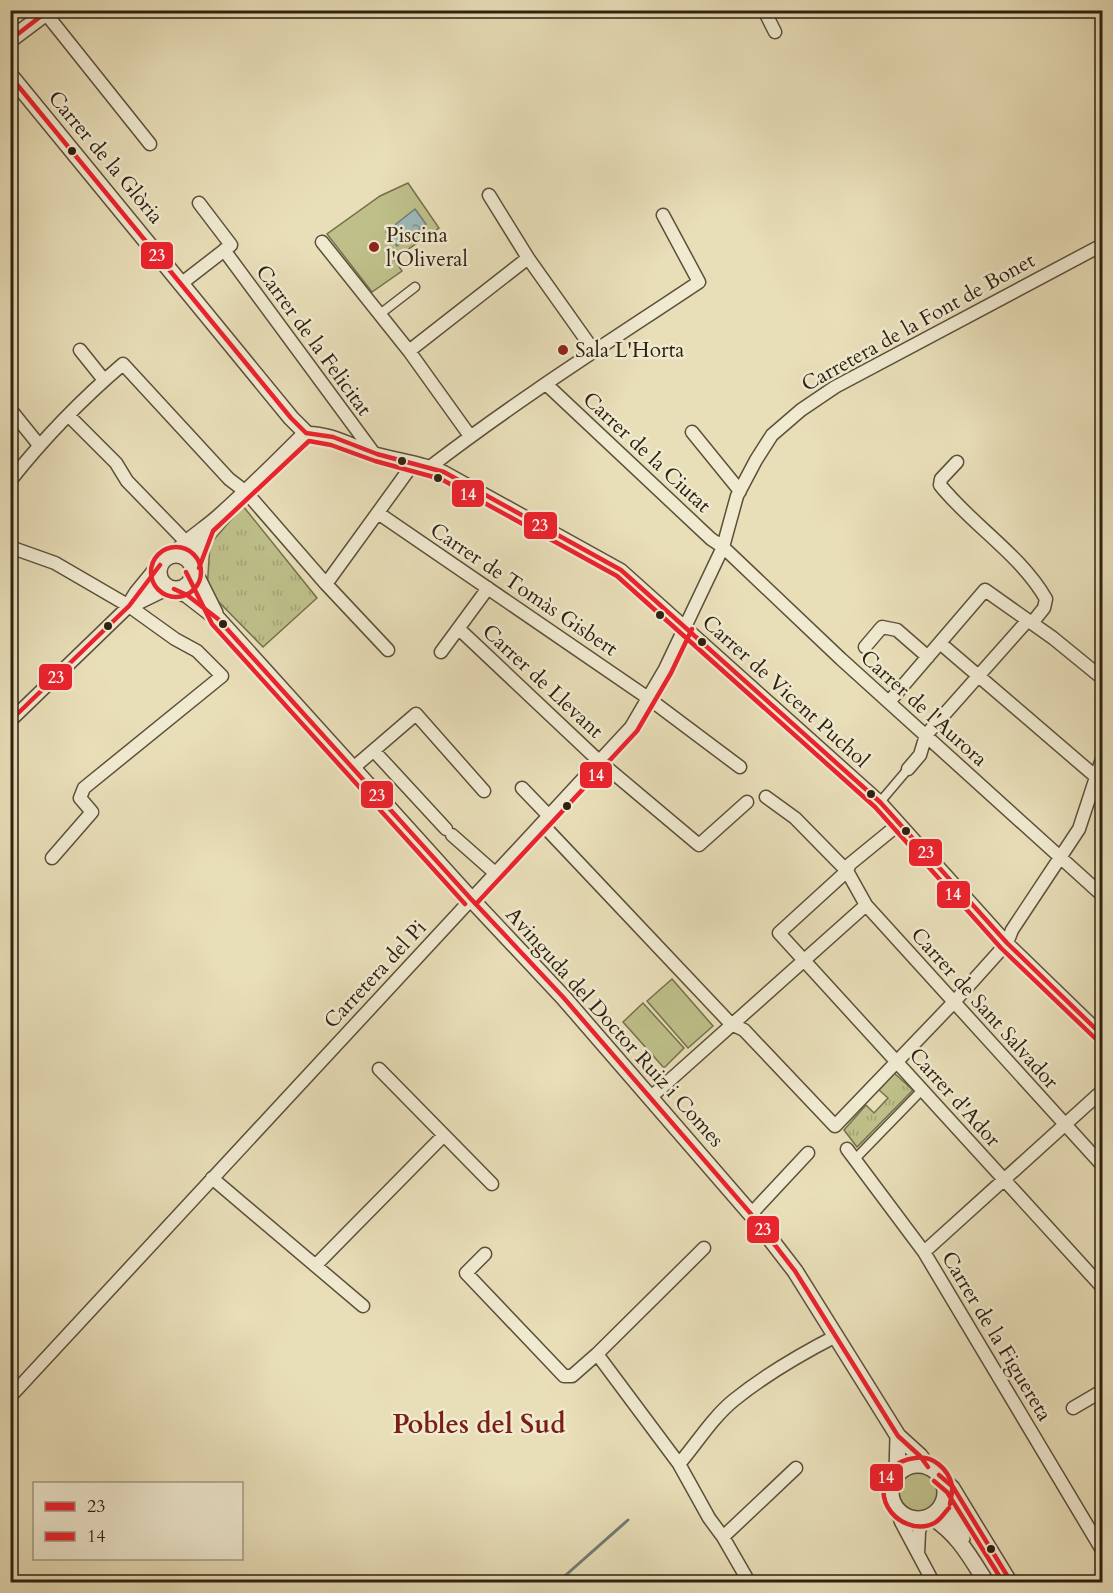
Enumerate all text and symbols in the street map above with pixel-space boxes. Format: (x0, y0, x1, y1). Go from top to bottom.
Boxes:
street label: Carrer de la Glòria (41, 85, 170, 230)
unlabelled marker (66, 145, 78, 157)
place label: Piscina l'Oliveral (386, 221, 468, 274)
marker: Piscina l'Oliveral (367, 240, 381, 254)
line badge: 23 (140, 241, 174, 270)
text: 23 (149, 245, 165, 267)
street label: Carretera de la Font de Bonet (796, 246, 1040, 399)
street label: Carrer de la Felicitat (249, 259, 379, 422)
place label: Sala L'Horta (575, 336, 684, 365)
marker: Sala L'Horta (556, 343, 570, 357)
street label: Carrer de la Ciutat (576, 385, 717, 520)
unlabelled marker (396, 455, 408, 467)
unlabelled marker (432, 472, 444, 484)
line badge: 14 (451, 479, 485, 508)
text: 14 (460, 484, 476, 506)
line badge: 23 (523, 511, 558, 540)
text: 23 (532, 515, 548, 537)
street label: Carrer de Tomàs Gisbert (424, 516, 624, 663)
street label: Carrer de Vicent Puchol (696, 608, 876, 774)
unlabelled marker (654, 609, 666, 621)
unlabelled marker (217, 618, 229, 630)
street label: Carrer de Llevant (476, 618, 610, 745)
unlabelled marker (102, 620, 114, 632)
unlabelled marker (696, 636, 708, 648)
street label: Carrer de l'Aurora (854, 643, 994, 773)
line badge: 23 (38, 663, 73, 691)
text: 23 (48, 667, 64, 689)
line badge: 14 (579, 761, 613, 789)
text: 14 (588, 765, 604, 787)
line badge: 23 (360, 780, 394, 809)
text: 23 (369, 785, 385, 807)
unlabelled marker (865, 788, 877, 800)
unlabelled marker (561, 800, 573, 812)
unlabelled marker (900, 825, 912, 837)
line badge: 23 (908, 838, 943, 867)
text: 23 (918, 842, 934, 864)
line badge: 14 (936, 880, 971, 909)
text: 14 (945, 884, 961, 906)
street label: Avinguda del Doctor Ruiz i Comes (499, 901, 730, 1154)
street label: Carretera del Pi (318, 914, 433, 1035)
street label: Carrer de Sant Salvador (904, 921, 1065, 1096)
street label: Carrer d'Ador (902, 1041, 1007, 1153)
line badge: 23 (746, 1215, 780, 1244)
text: 23 (755, 1219, 771, 1241)
street label: Carrer de la Figuereta (934, 1246, 1059, 1427)
district label: Pobles del Sud (392, 1406, 566, 1443)
line badge: 14 (869, 1463, 904, 1492)
text: 14 (878, 1467, 894, 1489)
legend (33, 1482, 243, 1560)
text: 23 (87, 1494, 105, 1519)
text: 14 (87, 1524, 105, 1549)
unlabelled marker (985, 1543, 997, 1555)

